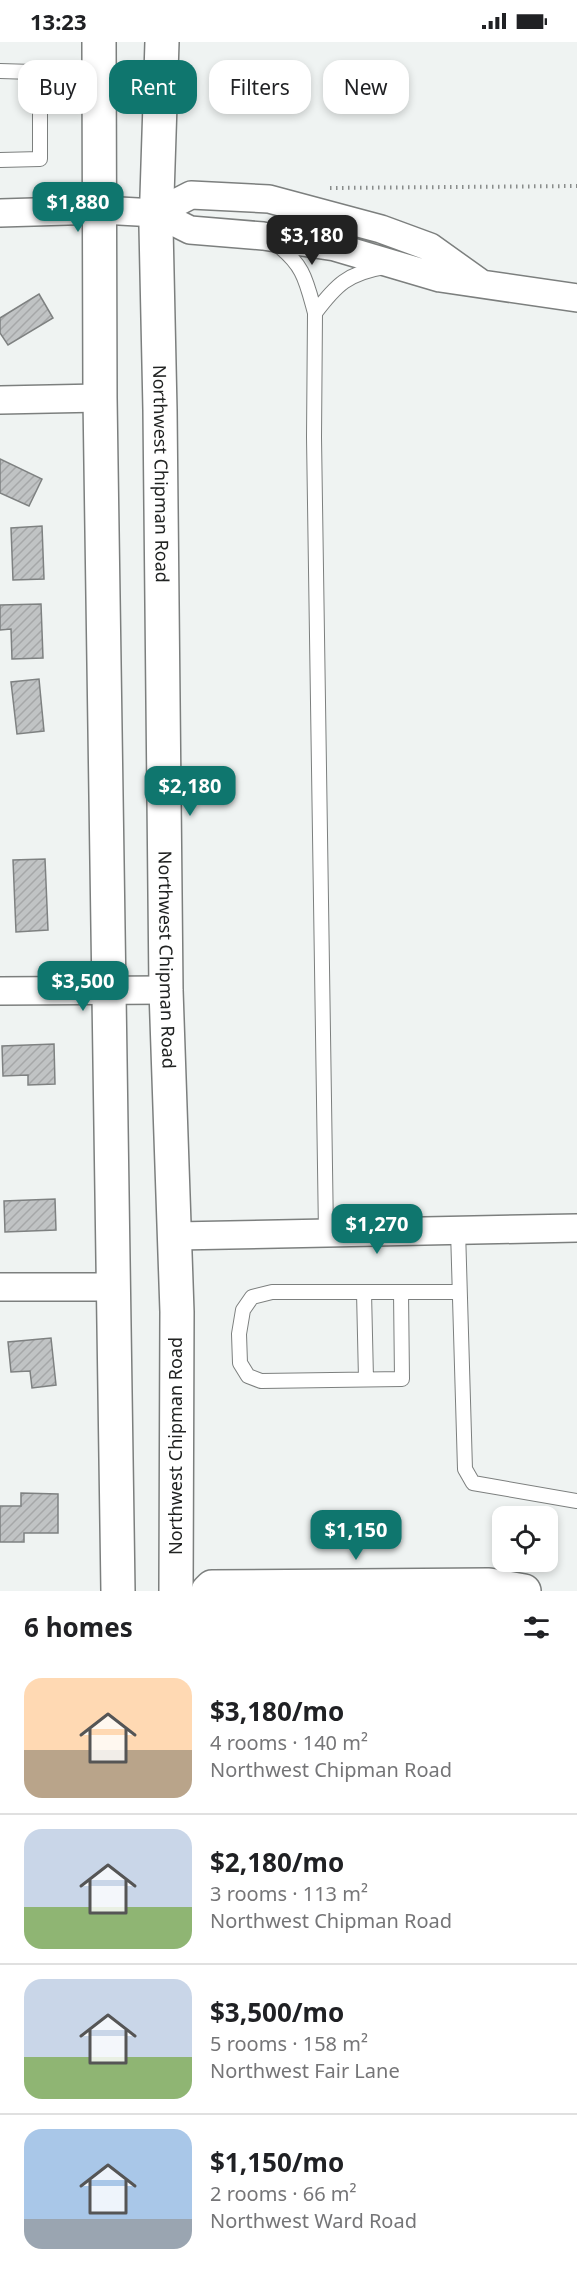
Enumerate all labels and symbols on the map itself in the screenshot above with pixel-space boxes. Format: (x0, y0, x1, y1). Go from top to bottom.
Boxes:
pin: $1,880 (29, 182, 127, 233)
pin: $3,180 (263, 215, 361, 266)
street label: Northwest Chipman Road (148, 365, 175, 583)
pin: $2,180 (141, 766, 239, 817)
street label: Northwest Chipman Road (154, 851, 182, 1069)
pin: $3,500 (34, 961, 132, 1012)
pin: $1,270 (328, 1204, 426, 1255)
street label: Northwest Chipman Road (163, 1337, 187, 1555)
pin: $1,150 (307, 1510, 405, 1561)

